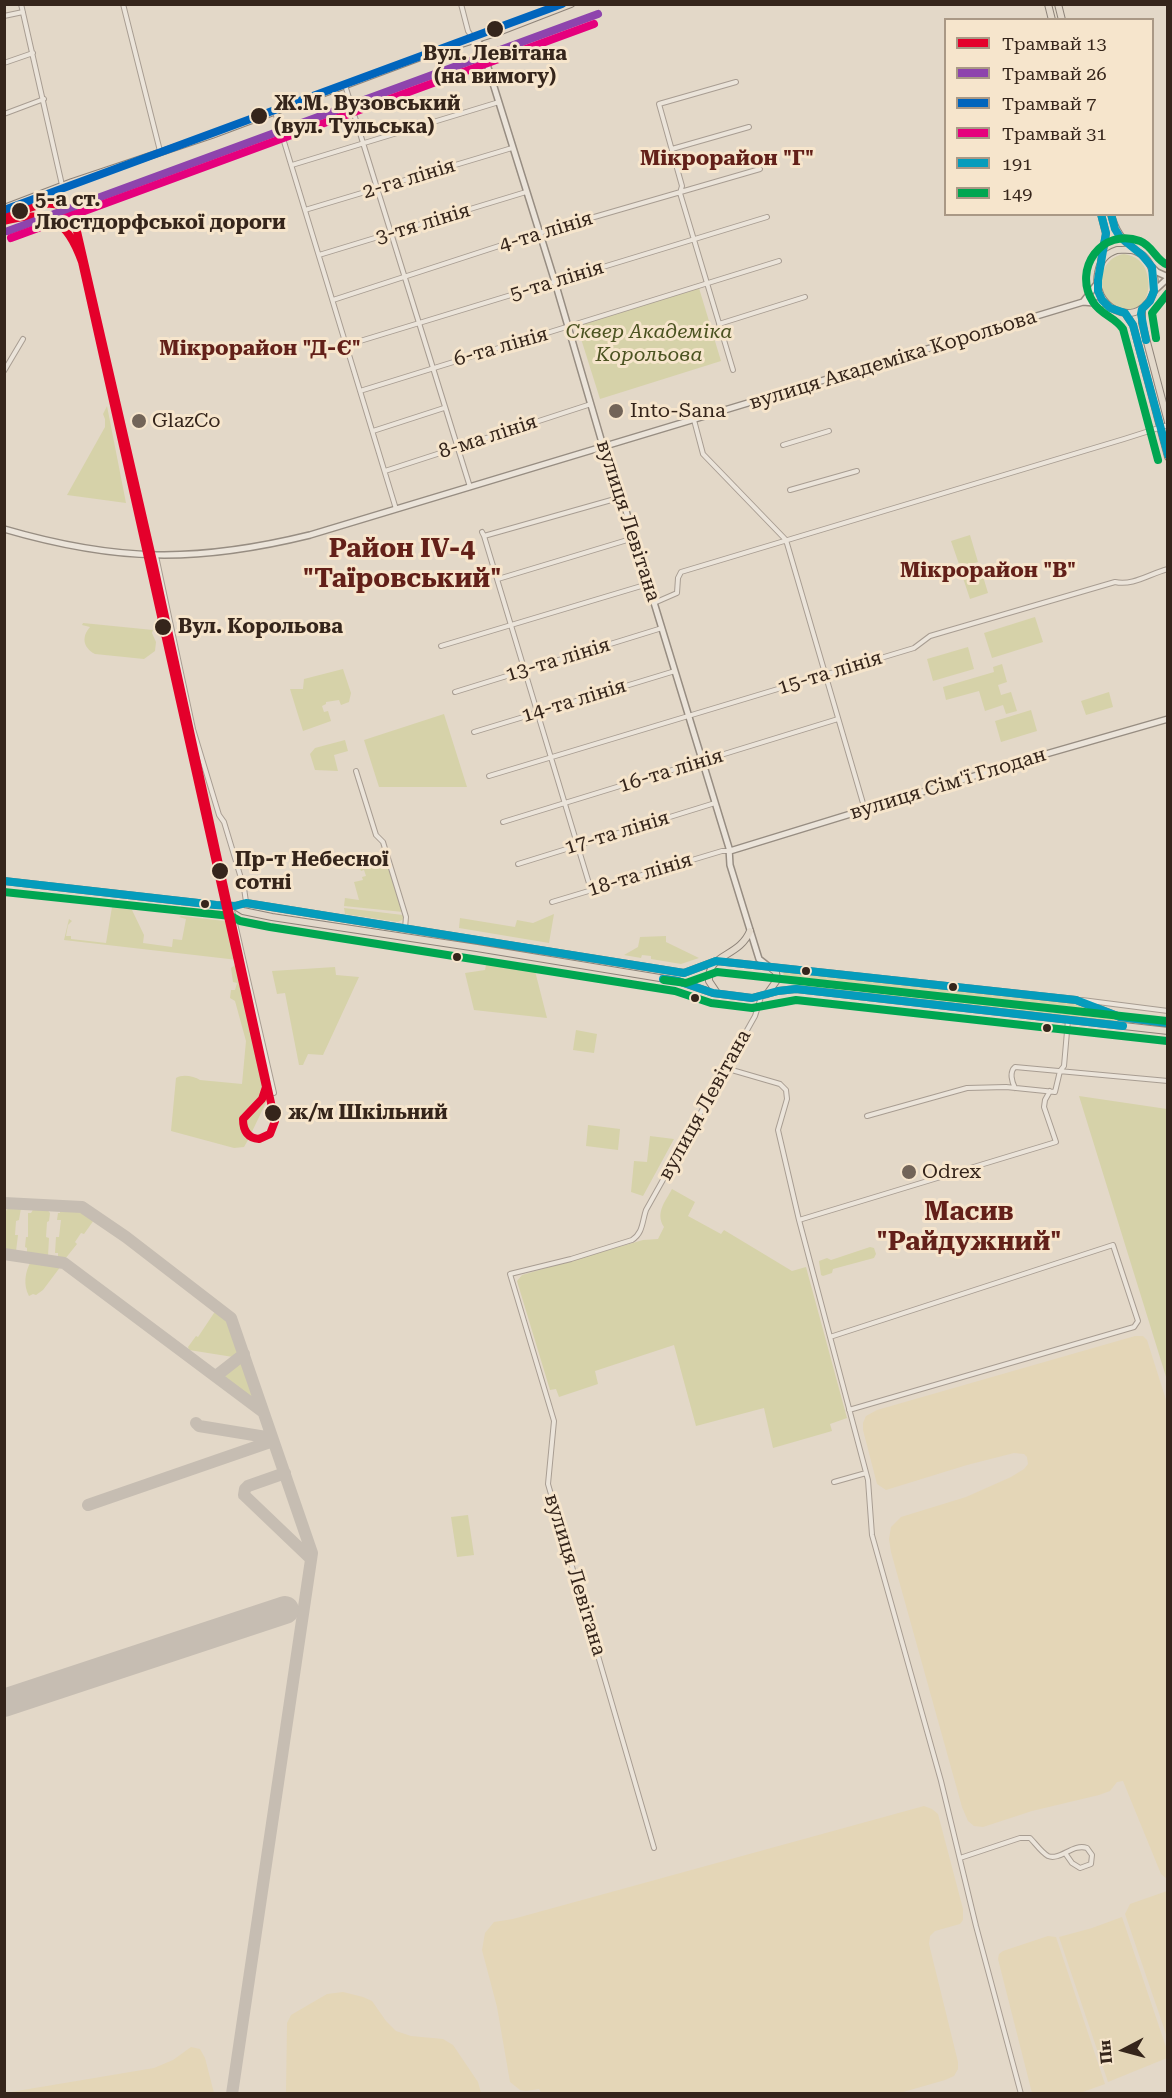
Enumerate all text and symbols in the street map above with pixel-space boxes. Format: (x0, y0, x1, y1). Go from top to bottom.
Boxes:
legend (944, 18, 1154, 216)
marker: Вул. Левітана (на вимогу) (485, 19, 505, 39)
text: Трамвай 13 (1002, 33, 1107, 54)
place label: Вул. Левітана (на вимогу) (423, 42, 567, 89)
text: Трамвай 26 (1002, 63, 1107, 84)
place label: Ж.М. Вузовський (вул. Тульська) (274, 92, 461, 139)
text: Трамвай 7 (1002, 93, 1096, 114)
marker: Ж.М. Вузовський (вул. Тульська) (249, 106, 269, 126)
text: Трамвай 31 (1002, 123, 1107, 144)
district label: Мікрорайон "Г" (640, 146, 814, 172)
text: 191 (1002, 153, 1032, 174)
street label: 2-га лінія (360, 154, 458, 204)
text: 149 (1002, 183, 1032, 204)
place label: 5-а ст. Люстдорфської дороги (35, 188, 286, 235)
street label: 3-тя лінія (373, 198, 473, 250)
marker: 5-а ст. Люстдорфської дороги (10, 201, 30, 221)
street label: 4-та лінія (496, 206, 596, 258)
street label: 5-та лінія (507, 255, 607, 307)
street label: вулиця Академіка Корольова (747, 305, 1039, 415)
park label: Сквер Академіка Корольова (566, 320, 732, 367)
street label: 6-та лінія (451, 322, 551, 372)
district label: Мікрорайон "Д-Є" (159, 336, 361, 362)
place label: Into-Sana (630, 399, 726, 423)
marker: Into-Sana (607, 402, 625, 420)
place label: GlazCo (152, 409, 221, 433)
street label: 8-ма лінія (436, 410, 540, 464)
marker: GlazCo (130, 412, 148, 430)
street label: вулиця Левітана (591, 437, 665, 605)
district label: Район IV-4 "Таїровський" (303, 533, 501, 594)
district label: Мікрорайон "В" (900, 558, 1076, 584)
place label: Вул. Корольова (178, 615, 343, 639)
marker: Вул. Корольова (153, 617, 173, 637)
street label: 13-та лінія (503, 633, 613, 687)
street label: 15-та лінія (775, 646, 885, 700)
street label: 14-та лінія (519, 674, 629, 728)
street label: вулиця Сім'ї Глодан (847, 743, 1049, 825)
street label: 16-та лінія (616, 744, 726, 798)
street label: 17-та лінія (562, 806, 672, 860)
place label: Пр-т Небесної сотні (235, 848, 389, 895)
street label: 18-та лінія (585, 848, 695, 902)
marker: Пр-т Небесної сотні (210, 861, 230, 881)
unlabelled marker (199, 898, 211, 910)
unlabelled marker (451, 951, 463, 963)
unlabelled marker (800, 965, 812, 977)
unlabelled marker (947, 981, 959, 993)
unlabelled marker (689, 992, 701, 1004)
unlabelled marker (1041, 1022, 1053, 1034)
street label: вулиця Левітана (654, 1026, 756, 1184)
place label: ж/м Шкільний (288, 1101, 448, 1125)
marker: ж/м Шкільний (263, 1103, 283, 1123)
place label: Odrex (922, 1160, 981, 1184)
marker: Odrex (900, 1163, 918, 1181)
district label: Масив "Райдужний" (877, 1196, 1061, 1258)
street label: вулиця Левітана (539, 1491, 611, 1659)
north arrow (1094, 2020, 1154, 2080)
text: Пн (1095, 2039, 1116, 2065)

